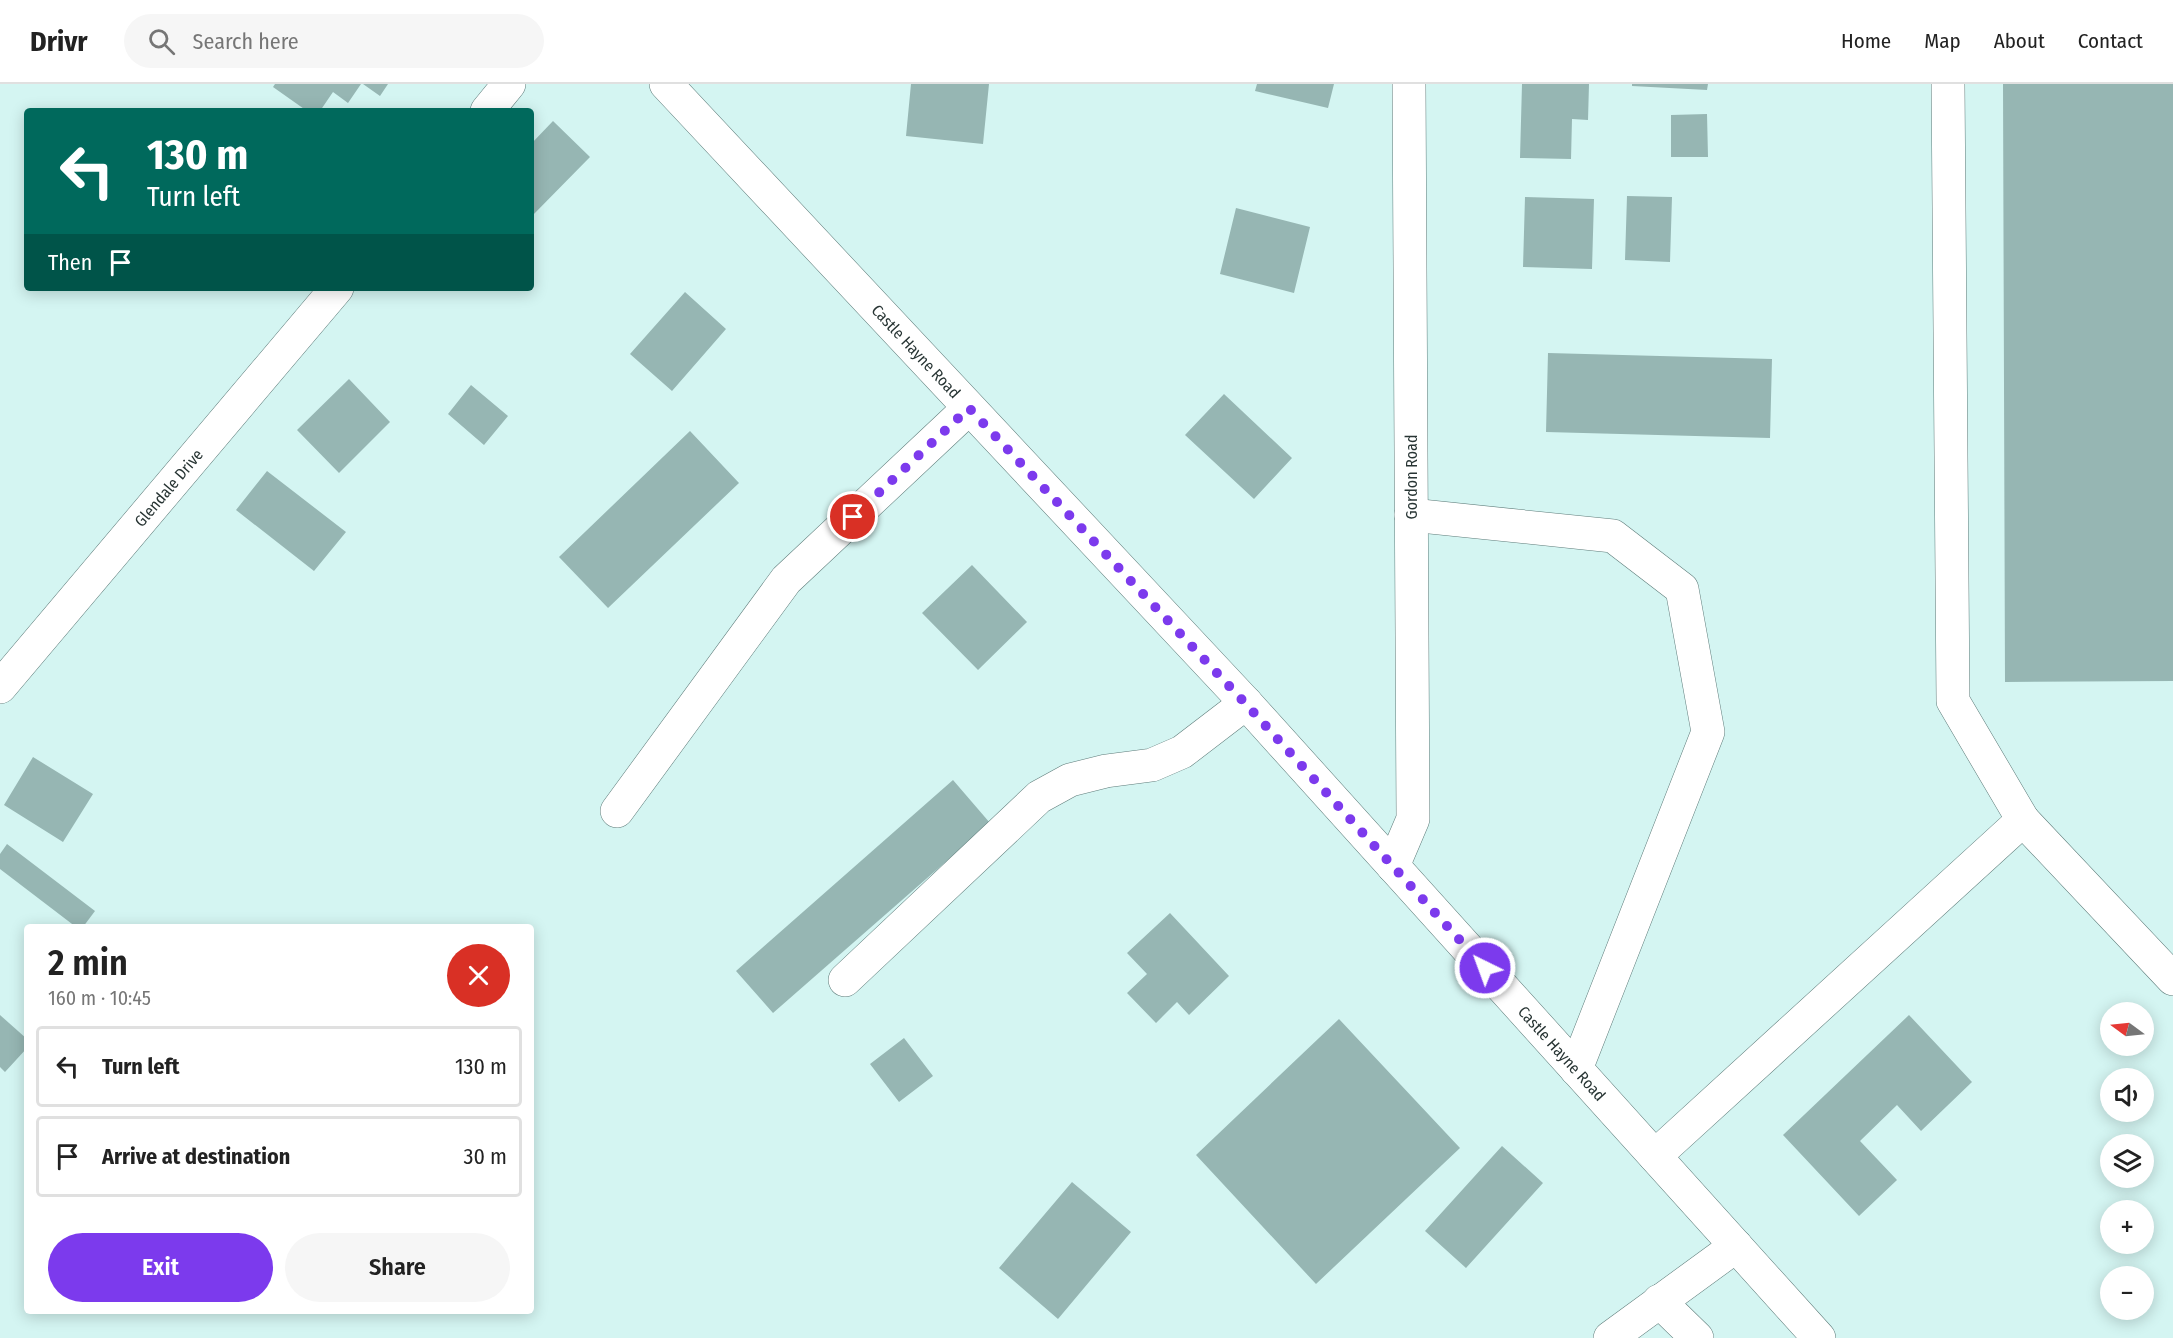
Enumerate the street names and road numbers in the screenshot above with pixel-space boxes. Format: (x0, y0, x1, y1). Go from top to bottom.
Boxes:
street label: Castle Hayne Road (868, 301, 964, 402)
street label: Gordon Road (1402, 434, 1421, 520)
street label: Glendale Drive (131, 445, 207, 531)
street label: Castle Hayne Road (1514, 1002, 1609, 1105)

